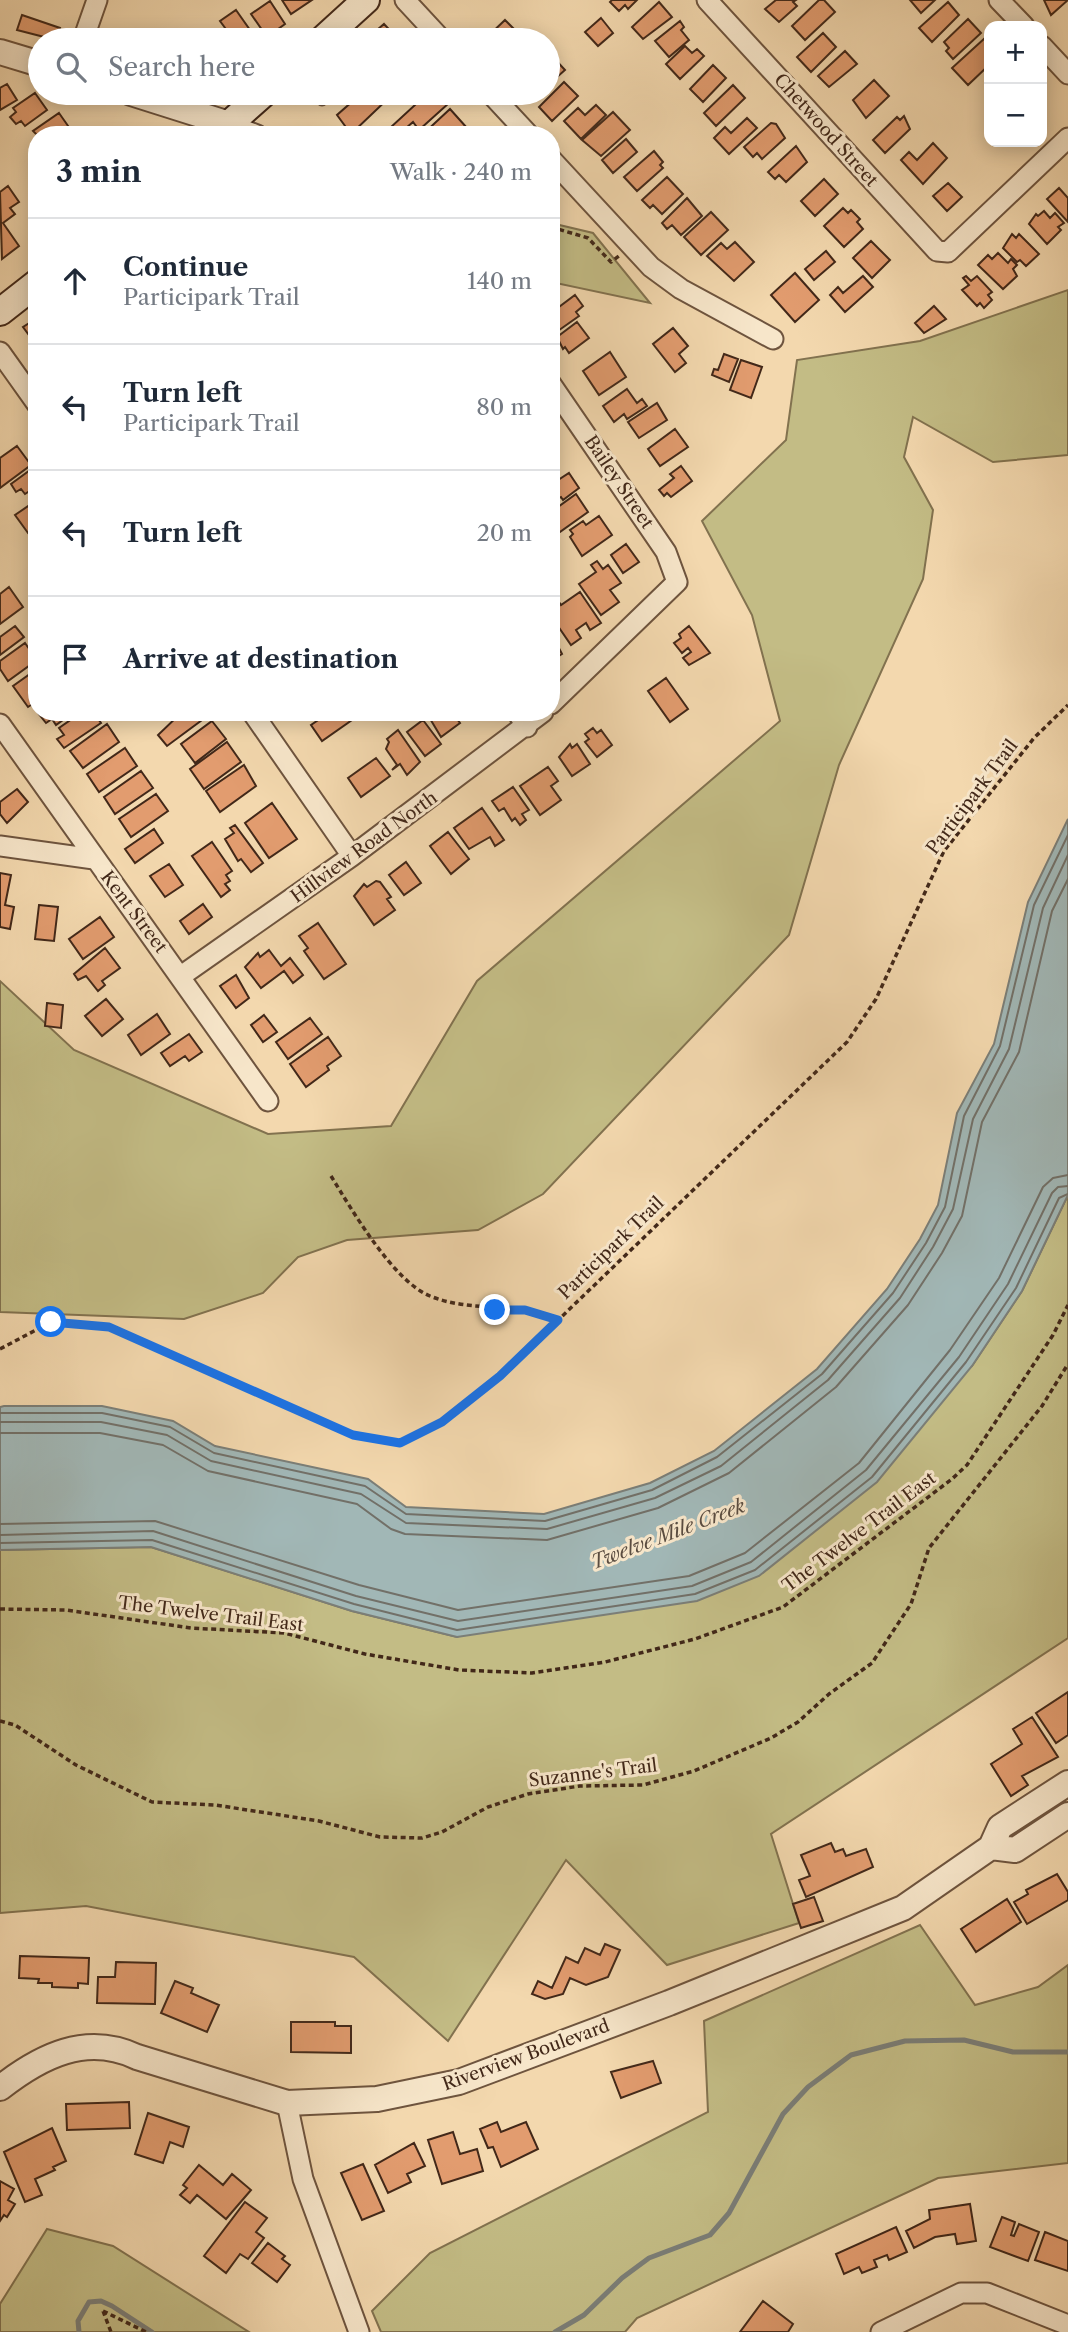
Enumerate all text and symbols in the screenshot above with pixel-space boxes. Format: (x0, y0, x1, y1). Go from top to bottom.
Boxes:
map controls (984, 21, 1047, 147)
button: + (984, 21, 1047, 84)
search box (28, 28, 560, 105)
icon: search (52, 48, 90, 86)
text: Search here (108, 51, 255, 83)
street label: Chetwood Street (769, 69, 883, 192)
button: − (984, 84, 1047, 147)
text: 3 min (56, 153, 142, 190)
text: Walk · 240 m (390, 158, 532, 186)
text: Continue (123, 251, 248, 283)
icon: ahead (56, 262, 94, 300)
text: 140 m (467, 267, 532, 295)
text: Participark Trail (123, 283, 300, 311)
text: Turn left (123, 377, 242, 409)
icon: left (56, 388, 94, 426)
text: 80 m (476, 393, 532, 421)
text: Participark Trail (123, 409, 300, 437)
street label: Bailey Street (580, 431, 659, 533)
icon: left (56, 514, 94, 552)
text: Turn left (123, 517, 242, 549)
text: 20 m (477, 519, 532, 547)
icon: arrive (56, 640, 94, 678)
text: Arrive at destination (123, 643, 398, 675)
street label: Participark Trail (922, 735, 1022, 859)
street label: Hillview Road North (287, 787, 441, 907)
street label: Kent Street (96, 867, 172, 958)
street label: Participark Trail (554, 1192, 668, 1304)
route end (479, 1294, 510, 1325)
route start (35, 1306, 66, 1337)
street label: The Twelve Trail East (778, 1467, 940, 1597)
water label: Twelve Mile Creek (588, 1494, 748, 1574)
street label: The Twelve Trail East (117, 1592, 305, 1636)
street label: Suzanne's Trail (528, 1754, 658, 1792)
street label: Riverview Boulevard (439, 2015, 613, 2095)

